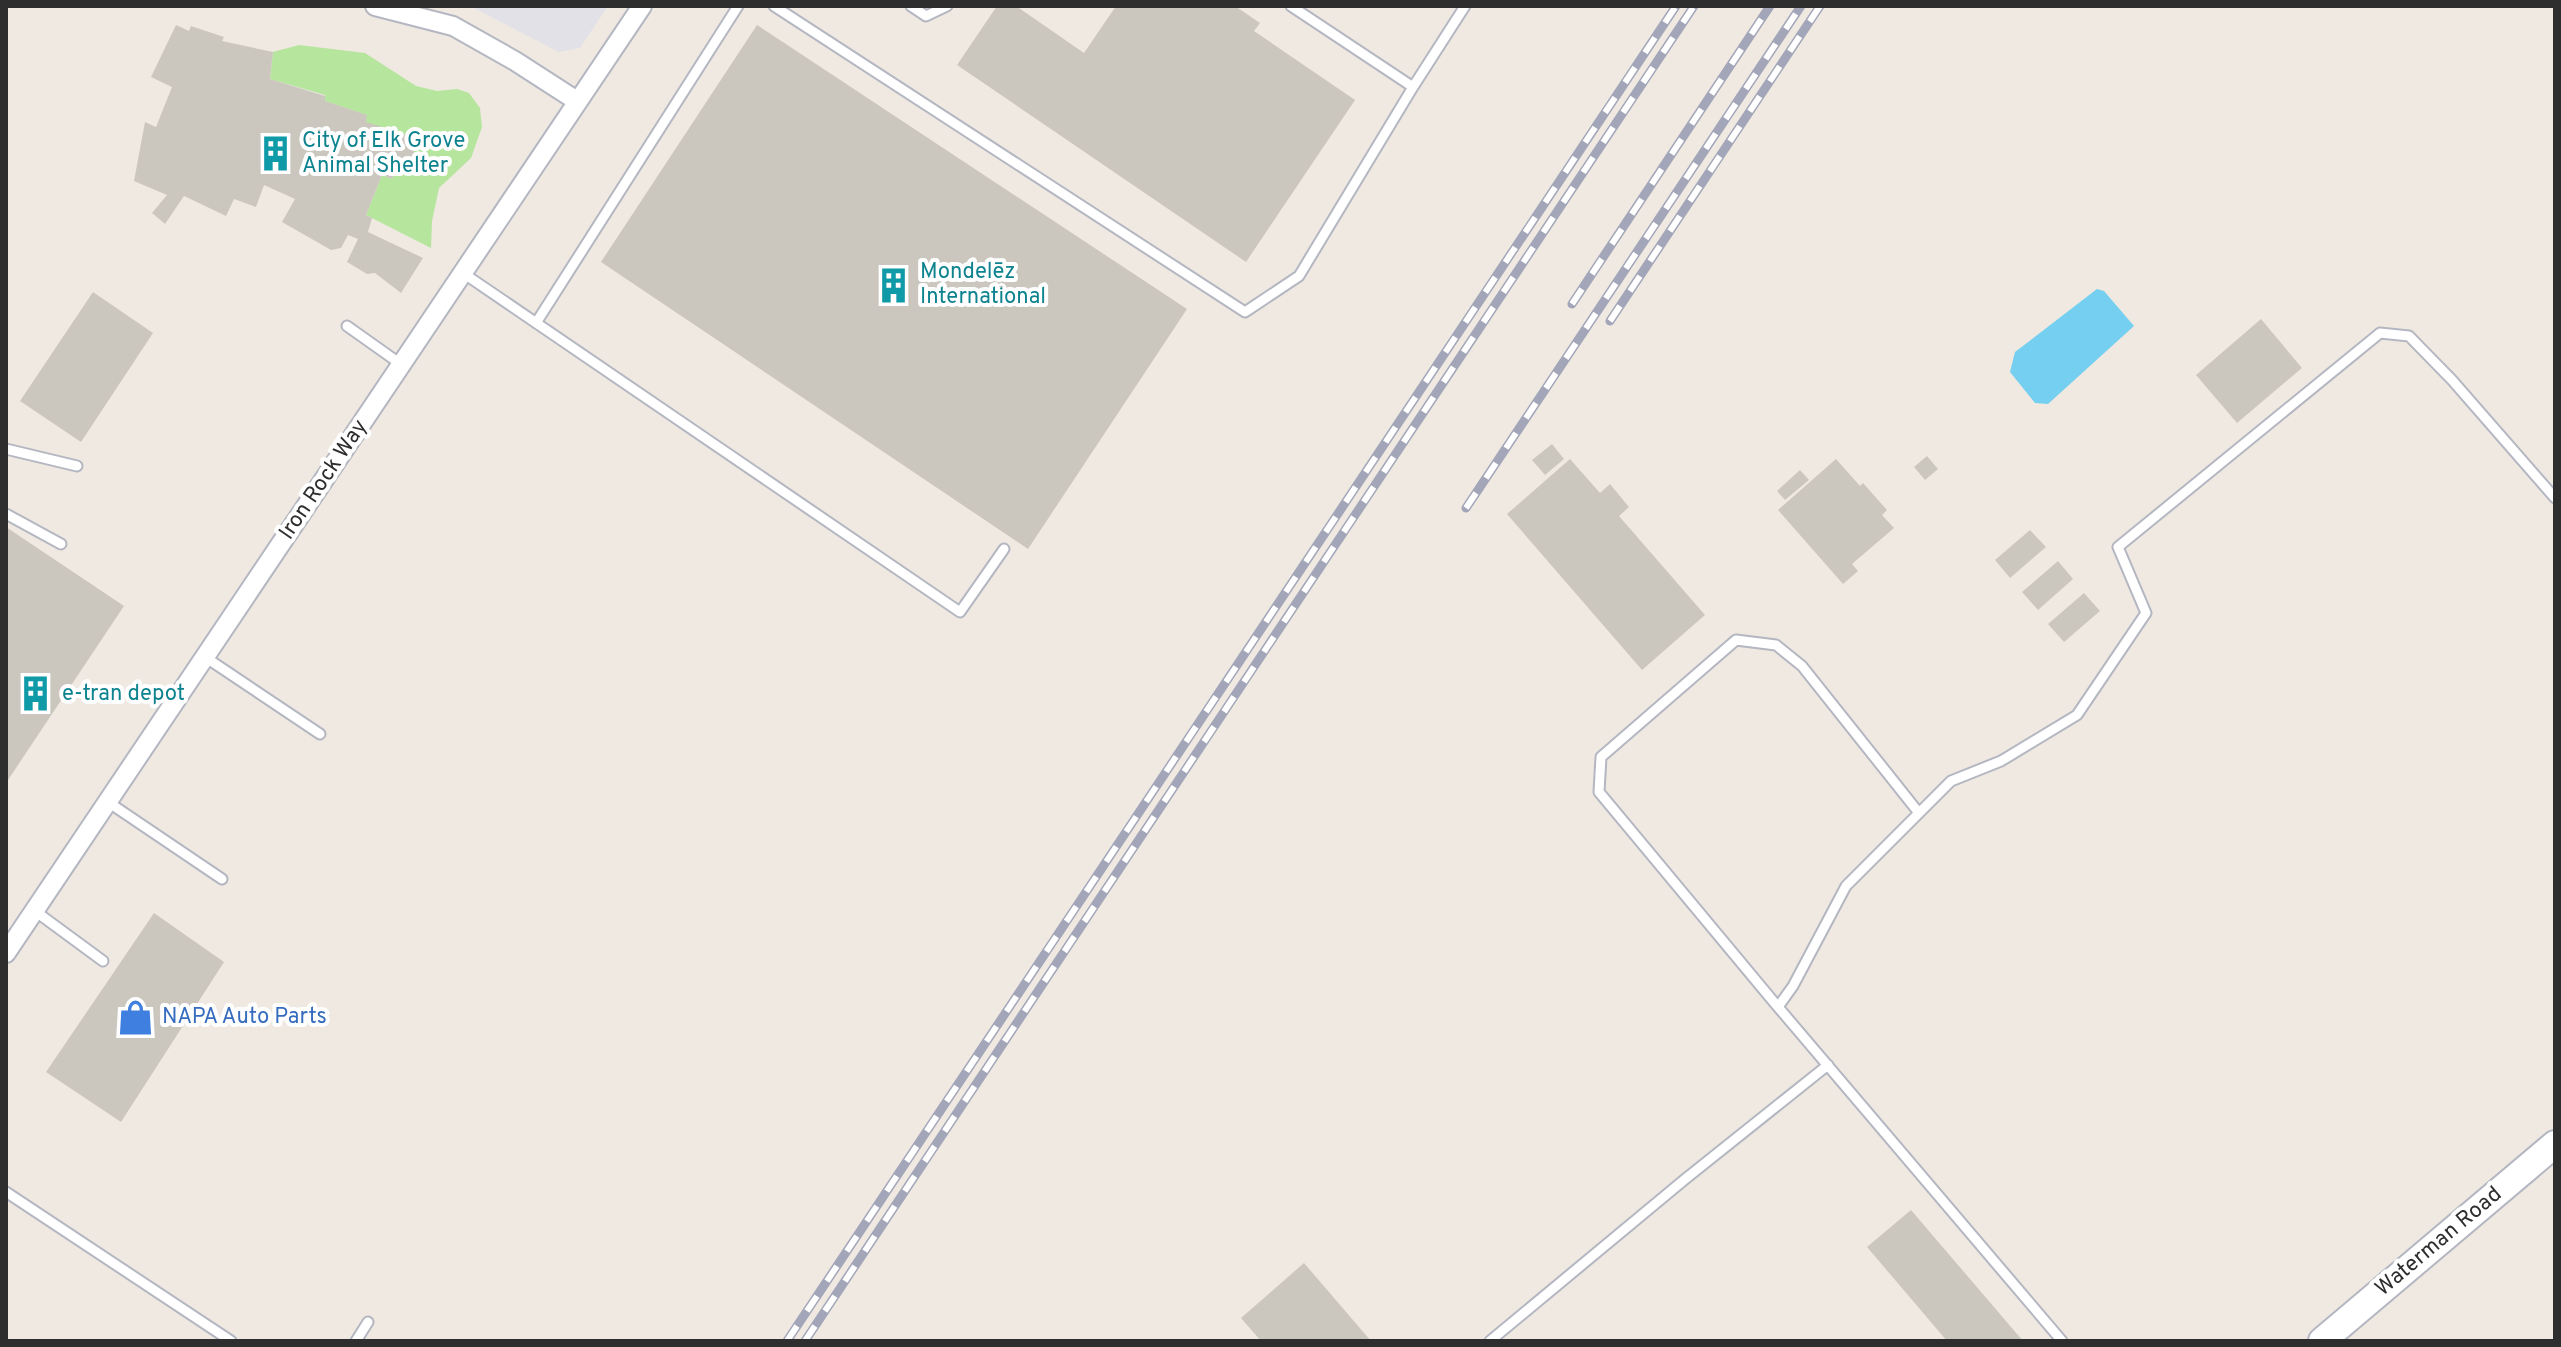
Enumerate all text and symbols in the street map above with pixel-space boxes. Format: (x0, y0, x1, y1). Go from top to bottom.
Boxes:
place label: City of Elk Grove Animal Shelter (302, 128, 465, 180)
building icon: City of Elk Grove Animal Shelter (257, 135, 295, 173)
place label: Mondelēz International (920, 259, 1046, 311)
building icon: Mondelēz International (875, 266, 913, 304)
street label: Iron Rock Way (274, 415, 374, 545)
building icon: e-tran depot (17, 675, 55, 713)
place label: e-tran depot (62, 681, 185, 708)
shop icon: NAPA Auto Parts (117, 998, 155, 1036)
place label: NAPA Auto Parts (162, 1004, 327, 1031)
street label: Waterman Road (2370, 1181, 2508, 1303)

